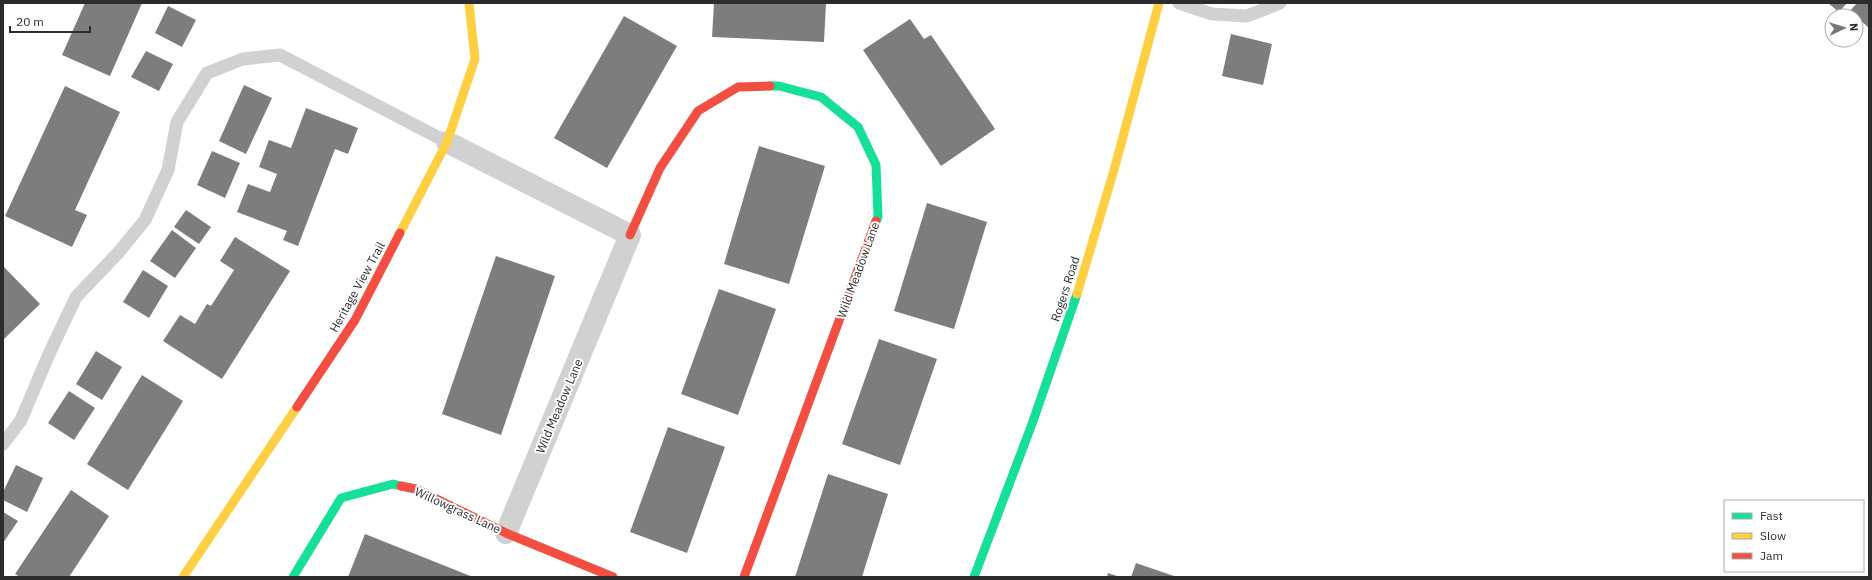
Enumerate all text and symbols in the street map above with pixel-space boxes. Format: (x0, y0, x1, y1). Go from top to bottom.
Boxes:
scale bar (10, 8, 90, 34)
north arrow (1824, 8, 1864, 48)
text: 20 m (16, 14, 44, 29)
text: N (1847, 23, 1861, 32)
street label: Wild Meadow Lane (834, 220, 882, 320)
street label: Heritage View Trail (326, 239, 388, 335)
street label: Rogers Road (1047, 254, 1083, 324)
street label: Wild Meadow Lane (532, 356, 586, 455)
street label: Willowgrass Lane (413, 484, 504, 537)
legend (1724, 500, 1864, 572)
text: Fast (1760, 508, 1783, 523)
text: Slow (1760, 528, 1786, 543)
text: Jam (1760, 548, 1783, 563)

